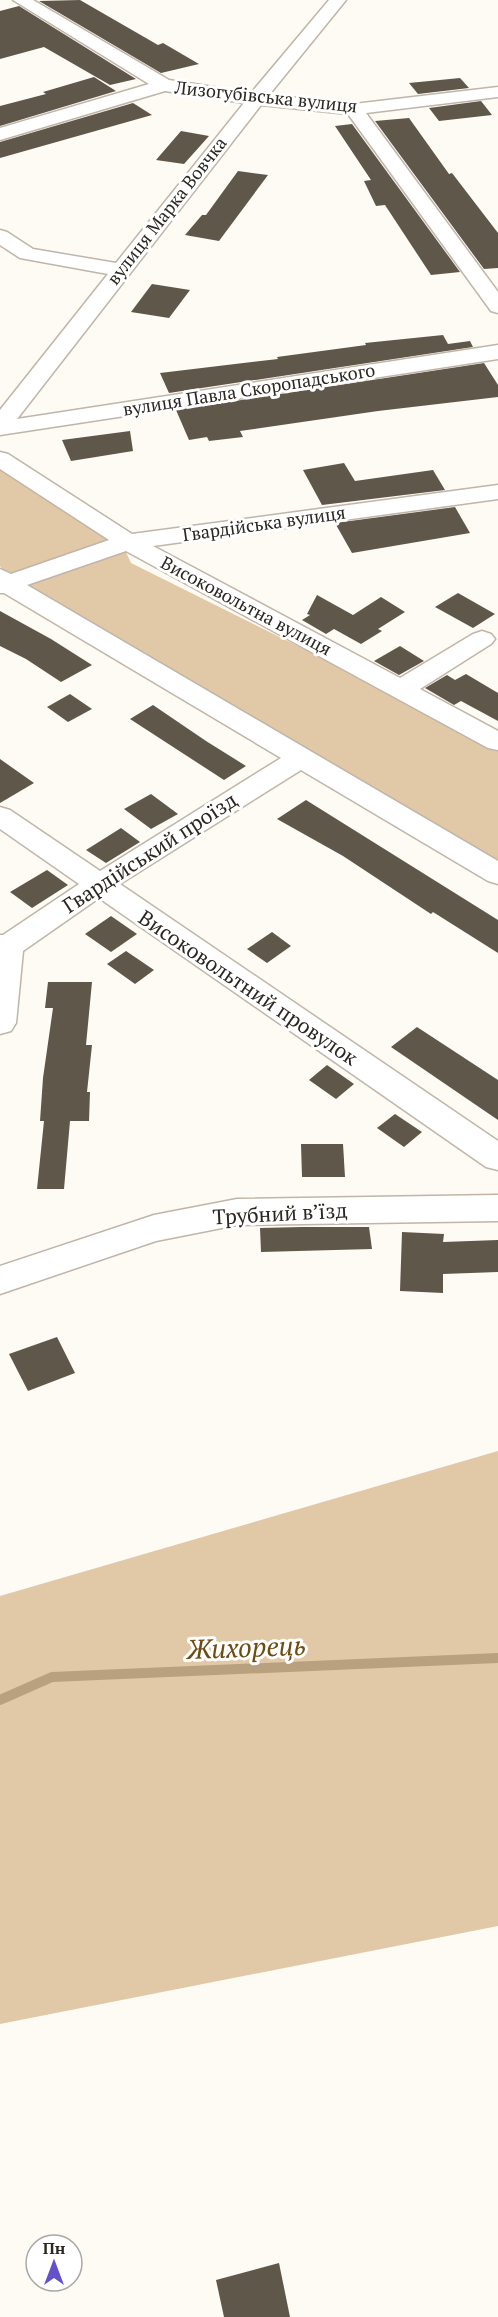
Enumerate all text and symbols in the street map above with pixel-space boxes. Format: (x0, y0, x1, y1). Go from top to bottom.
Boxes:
street label: Лизогубівська вулиця (173, 74, 358, 118)
street label: вулиця Марка Вовчка (101, 132, 232, 289)
street label: вулиця Павла Скоропадського (121, 357, 377, 421)
street label: Гвардійська вулиця (181, 500, 347, 546)
street label: Високовольтна вулиця (157, 550, 336, 660)
street label: Гвардійський проїзд (57, 785, 242, 919)
street label: Високовольтний провулок (133, 903, 364, 1072)
street label: Трубний в’їзд (212, 1195, 348, 1231)
water label: Жихорець (185, 1627, 306, 1667)
north arrow (24, 2233, 84, 2293)
text: Пн (43, 2237, 66, 2259)

